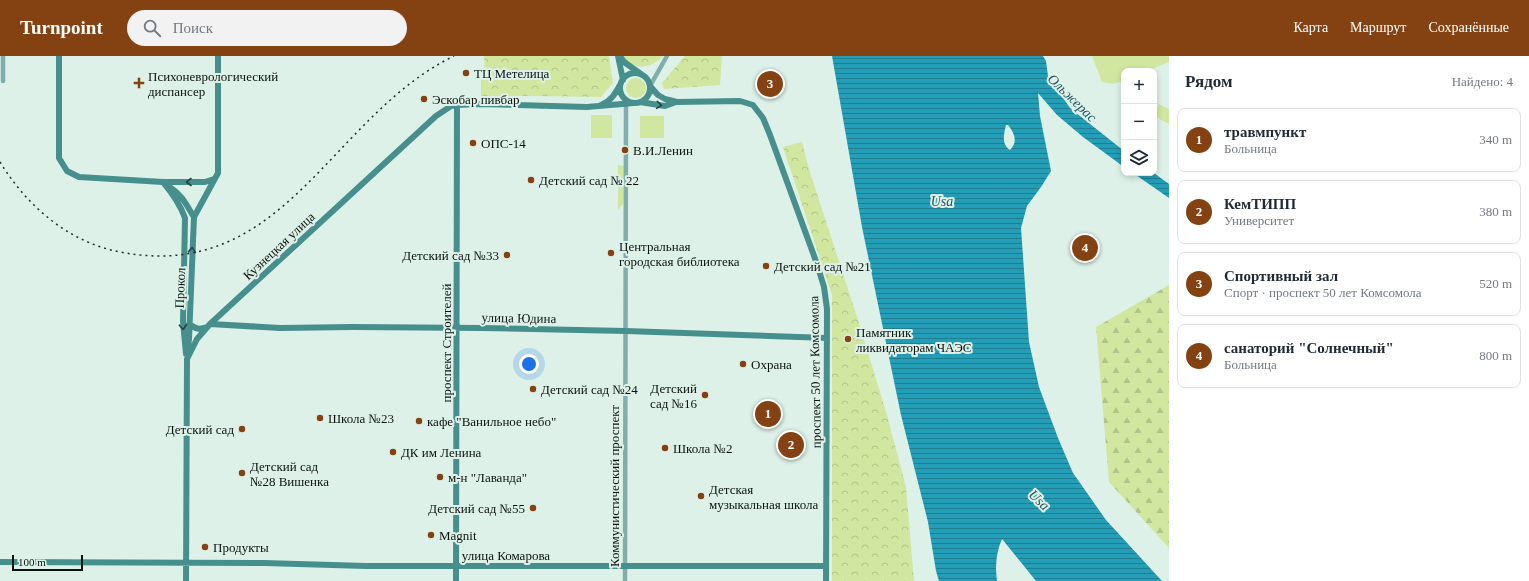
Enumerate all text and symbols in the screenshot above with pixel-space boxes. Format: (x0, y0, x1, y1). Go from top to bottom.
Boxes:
search box (127, 10, 407, 46)
text: Turnpoint (20, 17, 103, 38)
icon: search (141, 17, 163, 39)
text: Поиск (173, 20, 213, 36)
text: Карта (1293, 20, 1328, 35)
text: Маршрут (1350, 20, 1406, 35)
text: Сохранённые (1428, 20, 1509, 35)
place label: ТЦ Метелица (474, 66, 550, 81)
marker: ТЦ Метелица (461, 68, 471, 78)
map controls (1121, 68, 1157, 176)
button: + (1121, 68, 1157, 104)
place label: Психоневрологический диспансер (148, 69, 278, 99)
pin: 3 (757, 69, 783, 99)
water label: Ольжерас (1045, 71, 1100, 125)
text: Рядом (1185, 72, 1233, 91)
text: Найдено: 4 (1452, 74, 1513, 89)
marker: Психоневрологический диспансер (133, 77, 145, 89)
place label: Эскобар пивбар (432, 92, 519, 107)
marker: Эскобар пивбар (419, 94, 429, 104)
one-way arrow (656, 101, 662, 110)
button: − (1121, 104, 1157, 140)
text: травмпункт (1224, 124, 1306, 140)
text: 1 (1196, 132, 1202, 147)
text: 340 m (1479, 132, 1512, 147)
place label: ОПС-14 (481, 136, 526, 151)
marker: ОПС-14 (468, 138, 478, 148)
button: layers (1121, 140, 1157, 176)
text: Больница (1224, 141, 1277, 156)
place label: В.И.Ленин (633, 143, 693, 158)
marker: В.И.Ленин (620, 145, 630, 155)
place label: Детский сад № 22 (539, 173, 639, 188)
marker: Детский сад № 22 (526, 175, 536, 185)
one-way arrow (186, 178, 192, 186)
water label: Usa (931, 194, 953, 209)
text: КемТИПП (1224, 196, 1296, 212)
text: 2 (1196, 204, 1202, 219)
text: 380 m (1479, 204, 1512, 219)
street label: Кузнецкая улица (240, 209, 318, 283)
text: Университет (1224, 213, 1294, 228)
pin: 4 (1072, 233, 1098, 263)
place label: Центральная городская библиотека (619, 239, 740, 269)
one-way arrow (188, 247, 197, 253)
place label: Детский сад №33 (402, 248, 499, 263)
marker: Центральная городская библиотека (606, 248, 616, 258)
marker: Детский сад №33 (502, 250, 512, 260)
place label: Детский сад №21 (774, 259, 871, 274)
marker: Детский сад №21 (761, 261, 771, 271)
street label: Прокол (172, 267, 188, 309)
text: Спортивный зал (1224, 268, 1338, 284)
text: 3 (1196, 276, 1202, 291)
text: 520 m (1479, 276, 1512, 291)
street label: проспект Строителей (439, 284, 454, 402)
text: Спорт · проспект 50 лет Комсомола (1224, 285, 1422, 300)
street label: проспект 50 лет Комсомола (806, 295, 824, 448)
street label: улица Юдина (482, 310, 557, 326)
one-way arrow (179, 324, 187, 330)
place label: Памятник ликвидаторам ЧАЭС (856, 325, 971, 355)
marker: Памятник ликвидаторам ЧАЭС (843, 334, 853, 344)
text: санаторий "Солнечный" (1224, 340, 1394, 356)
text: 4 (1196, 348, 1202, 363)
text: 800 m (1479, 348, 1512, 363)
your location (519, 354, 539, 374)
place label: Охрана (751, 357, 792, 372)
text: Больница (1224, 357, 1277, 372)
marker: Охрана (738, 359, 748, 369)
place label: Детский сад №16 (650, 381, 697, 411)
place label: Детский сад №24 (541, 382, 638, 397)
marker: Детский сад №24 (528, 384, 538, 394)
marker: Детский сад №16 (700, 390, 710, 400)
pin: 1 (755, 399, 781, 429)
street label: Коммунистический проспект (607, 405, 622, 567)
place label: Школа №23 (328, 411, 394, 426)
marker: Школа №23 (315, 413, 325, 423)
place label: кафе "Ванильное небо" (427, 414, 556, 429)
marker: кафе "Ванильное небо" (414, 416, 424, 426)
place label: Детский сад (166, 422, 234, 437)
marker: Детский сад (237, 424, 247, 434)
pin: 2 (778, 430, 804, 460)
place label: Школа №2 (673, 441, 733, 456)
marker: Школа №2 (660, 443, 670, 453)
place label: ДК им Ленина (401, 445, 482, 460)
marker: ДК им Ленина (388, 447, 398, 457)
place label: Детский сад №28 Вишенка (250, 459, 329, 489)
marker: Детский сад №28 Вишенка (237, 468, 247, 478)
place label: м-н "Лаванда" (448, 470, 527, 485)
marker: м-н "Лаванда" (435, 472, 445, 482)
place label: Детская музыкальная школа (709, 482, 818, 512)
water label: Usa (1026, 487, 1052, 513)
marker: Детская музыкальная школа (696, 491, 706, 501)
place label: Детский сад №55 (428, 501, 525, 516)
marker: Детский сад №55 (528, 503, 538, 513)
place label: Magnit (439, 528, 477, 543)
marker: Magnit (426, 530, 436, 540)
place label: Продукты (213, 540, 269, 555)
marker: Продукты (200, 542, 210, 552)
street label: улица Комарова (462, 548, 550, 563)
scale bar (12, 553, 83, 572)
text: 100 m (18, 556, 46, 568)

